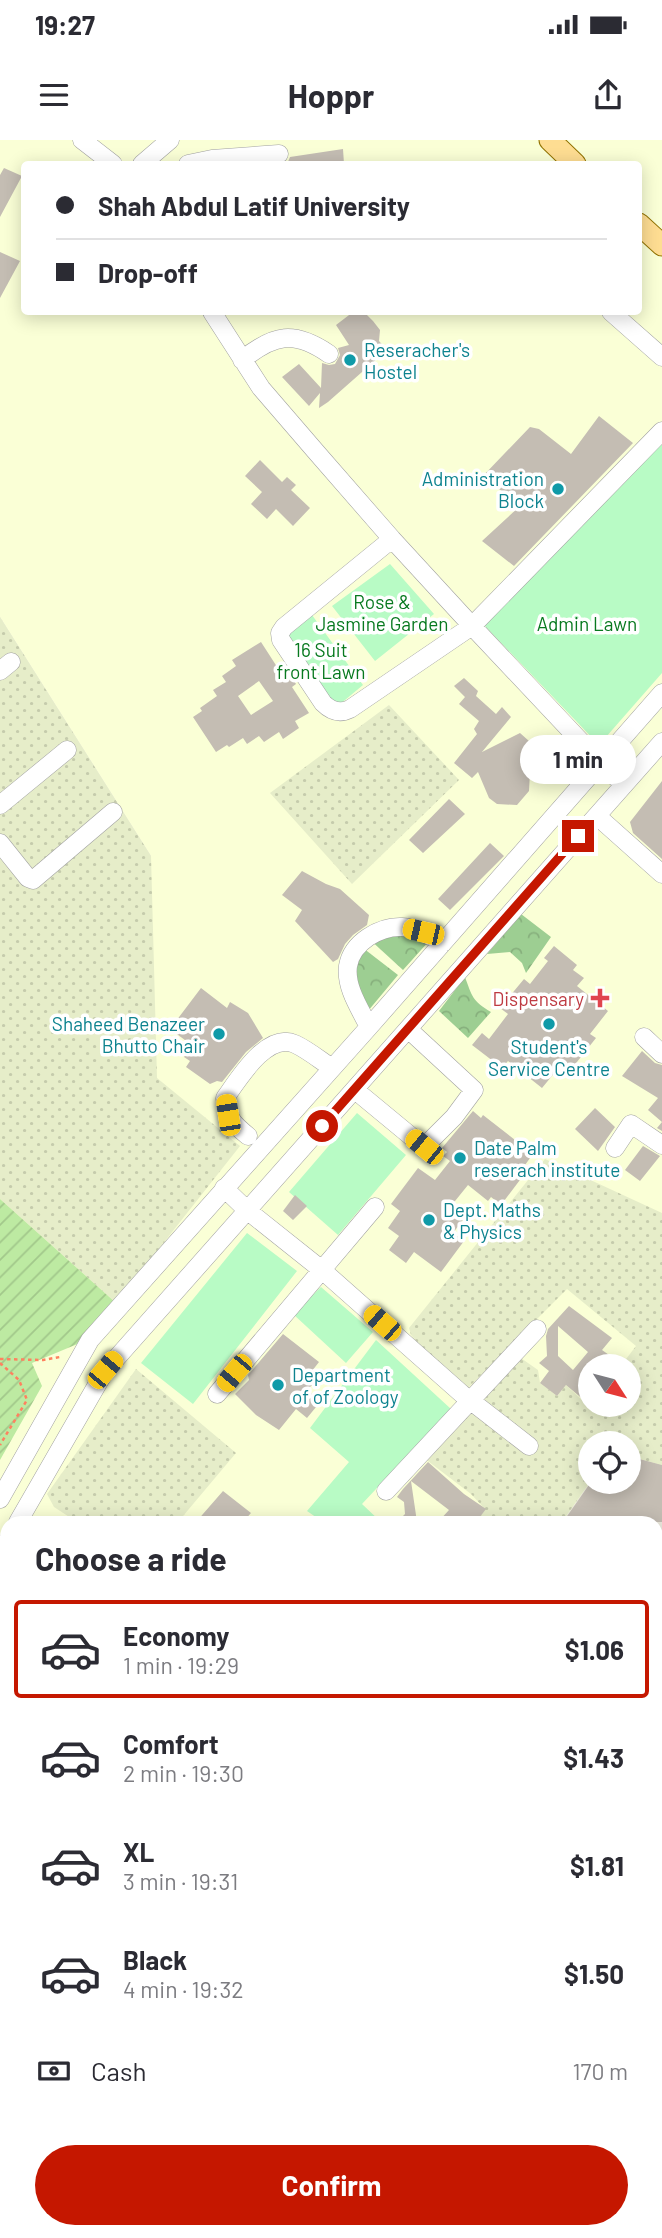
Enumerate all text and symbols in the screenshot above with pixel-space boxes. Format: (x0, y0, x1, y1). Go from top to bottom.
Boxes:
text: 19:27 (35, 9, 95, 40)
icon: menu (35, 76, 73, 114)
text: Hoppr (288, 76, 374, 114)
icon: share (589, 76, 627, 114)
text: Shah Abdul Latif University (98, 190, 410, 221)
text: Drop-off (98, 257, 198, 288)
place label: Reseracher's Hostel (364, 338, 470, 383)
marker: Reseracher's Hostel (342, 352, 358, 368)
place label: Administration Block (422, 467, 544, 512)
marker: Administration Block (550, 481, 566, 497)
park label: Rose & Jasmine Garden (315, 590, 449, 635)
park label: Admin Lawn (537, 612, 637, 635)
park label: 16 Suit front Lawn (276, 638, 366, 683)
callout: 1 min (520, 734, 636, 784)
text: 1 min (553, 745, 603, 773)
route end (562, 820, 594, 852)
car (401, 917, 446, 947)
place label: Dispensary (492, 987, 584, 1010)
marker: Dispensary (590, 988, 610, 1008)
place label: Shaheed Benazeer Bhutto Chair (52, 1012, 205, 1057)
marker: Student's Service Centre (541, 1016, 557, 1032)
marker: Shaheed Benazeer Bhutto Chair (211, 1026, 227, 1042)
place label: Student's Service Centre (488, 1035, 610, 1080)
car (215, 1093, 242, 1137)
route start (306, 1110, 338, 1142)
car (402, 1126, 447, 1168)
place label: Date Palm reserach institute (474, 1136, 620, 1181)
marker: Date Palm reserach institute (452, 1150, 468, 1166)
place label: Dept. Maths & Physics (443, 1198, 541, 1243)
marker: Dept. Maths & Physics (421, 1212, 437, 1228)
car (360, 1301, 405, 1345)
car (84, 1347, 127, 1393)
car (213, 1350, 256, 1396)
north arrow (578, 1354, 640, 1418)
map controls (578, 1354, 641, 1494)
place label: Department of of Zoology (292, 1363, 399, 1408)
marker: Department of of Zoology (270, 1377, 286, 1393)
button: locate (578, 1431, 641, 1494)
text: Choose a ride (35, 1539, 227, 1577)
icon: car (39, 1618, 102, 1681)
text: Economy (123, 1620, 229, 1651)
text: $1.06 (565, 1634, 624, 1665)
text: 1 min · 19:29 (123, 1651, 239, 1679)
icon: car (39, 1726, 102, 1789)
text: Comfort (123, 1728, 219, 1759)
text: $1.43 (563, 1742, 624, 1773)
text: 2 min · 19:30 (123, 1759, 244, 1787)
icon: car (39, 1834, 102, 1897)
text: XL (123, 1836, 154, 1867)
text: $1.81 (570, 1850, 624, 1881)
text: 3 min · 19:31 (123, 1867, 238, 1895)
icon: car (39, 1942, 102, 2005)
text: Black (123, 1944, 187, 1975)
text: $1.50 (564, 1958, 624, 1989)
text: 4 min · 19:32 (123, 1975, 244, 2003)
icon: cash (35, 2052, 73, 2090)
text: Cash (91, 2055, 146, 2086)
text: 170 m (572, 2057, 628, 2085)
button: Confirm (35, 2145, 628, 2225)

